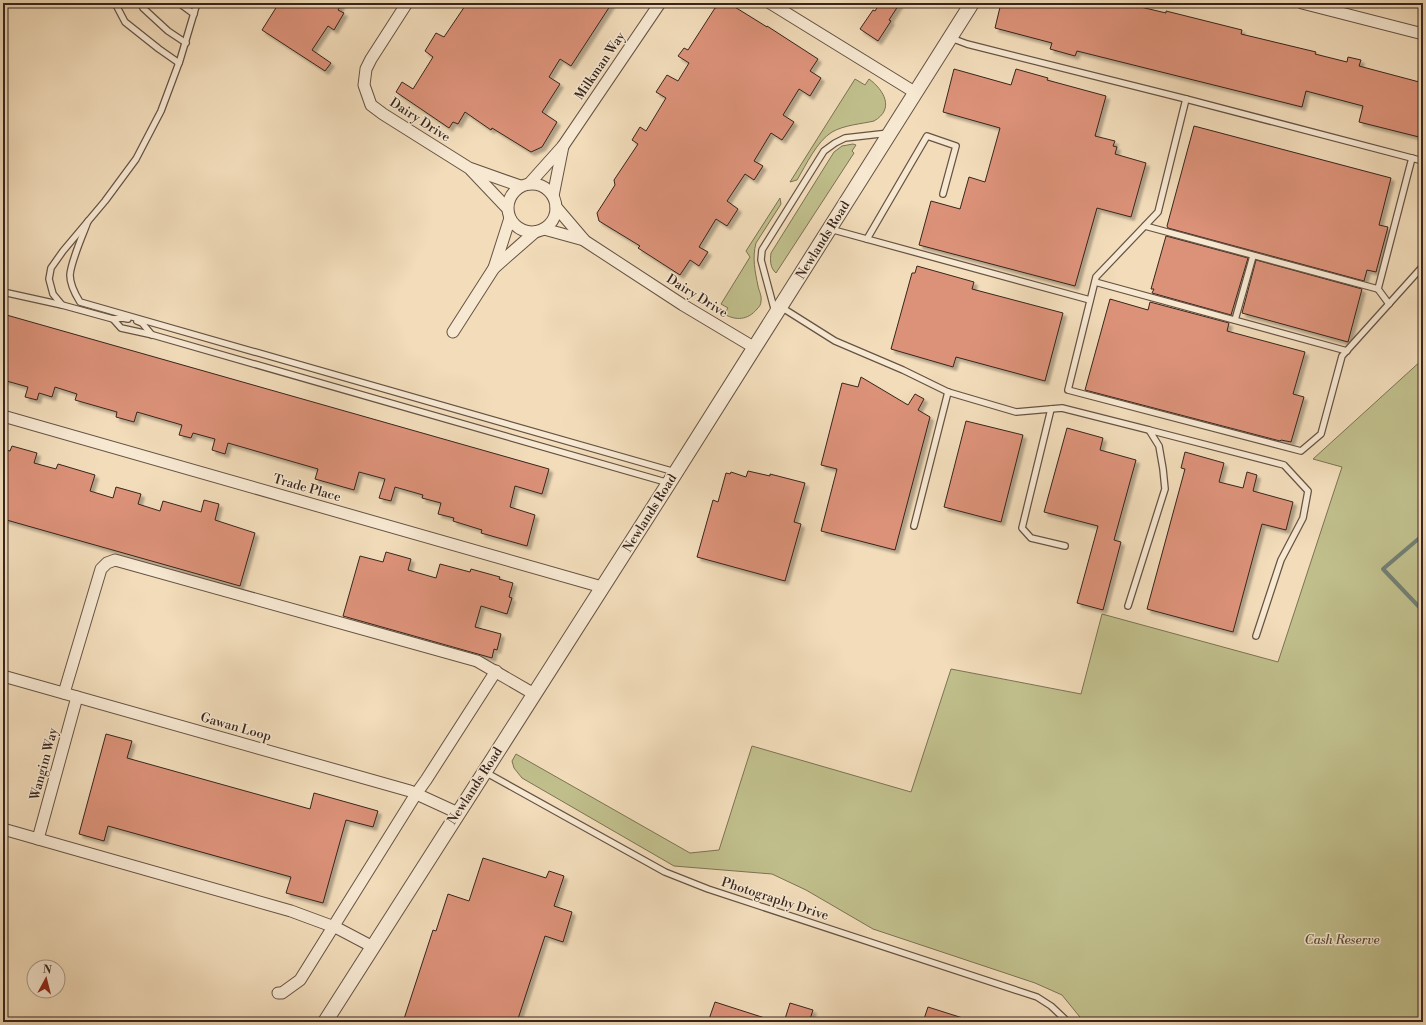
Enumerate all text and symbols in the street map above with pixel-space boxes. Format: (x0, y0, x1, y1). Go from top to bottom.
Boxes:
street label: Milkman Way (571, 28, 629, 103)
street label: Dairy Drive (387, 94, 454, 146)
street label: Newlands Road (793, 197, 854, 282)
street label: Dairy Drive (663, 271, 731, 321)
street label: Newlands Road (620, 470, 681, 555)
street label: Trade Place (271, 471, 343, 505)
street label: Gawan Loop (199, 709, 273, 745)
street label: Wangim Way (26, 725, 61, 803)
street label: Newlands Road (444, 744, 506, 828)
street label: Photography Drive (719, 874, 831, 924)
park label: Cash Reserve (1304, 932, 1380, 948)
north arrow (26, 959, 66, 999)
text: N (42, 963, 53, 978)

